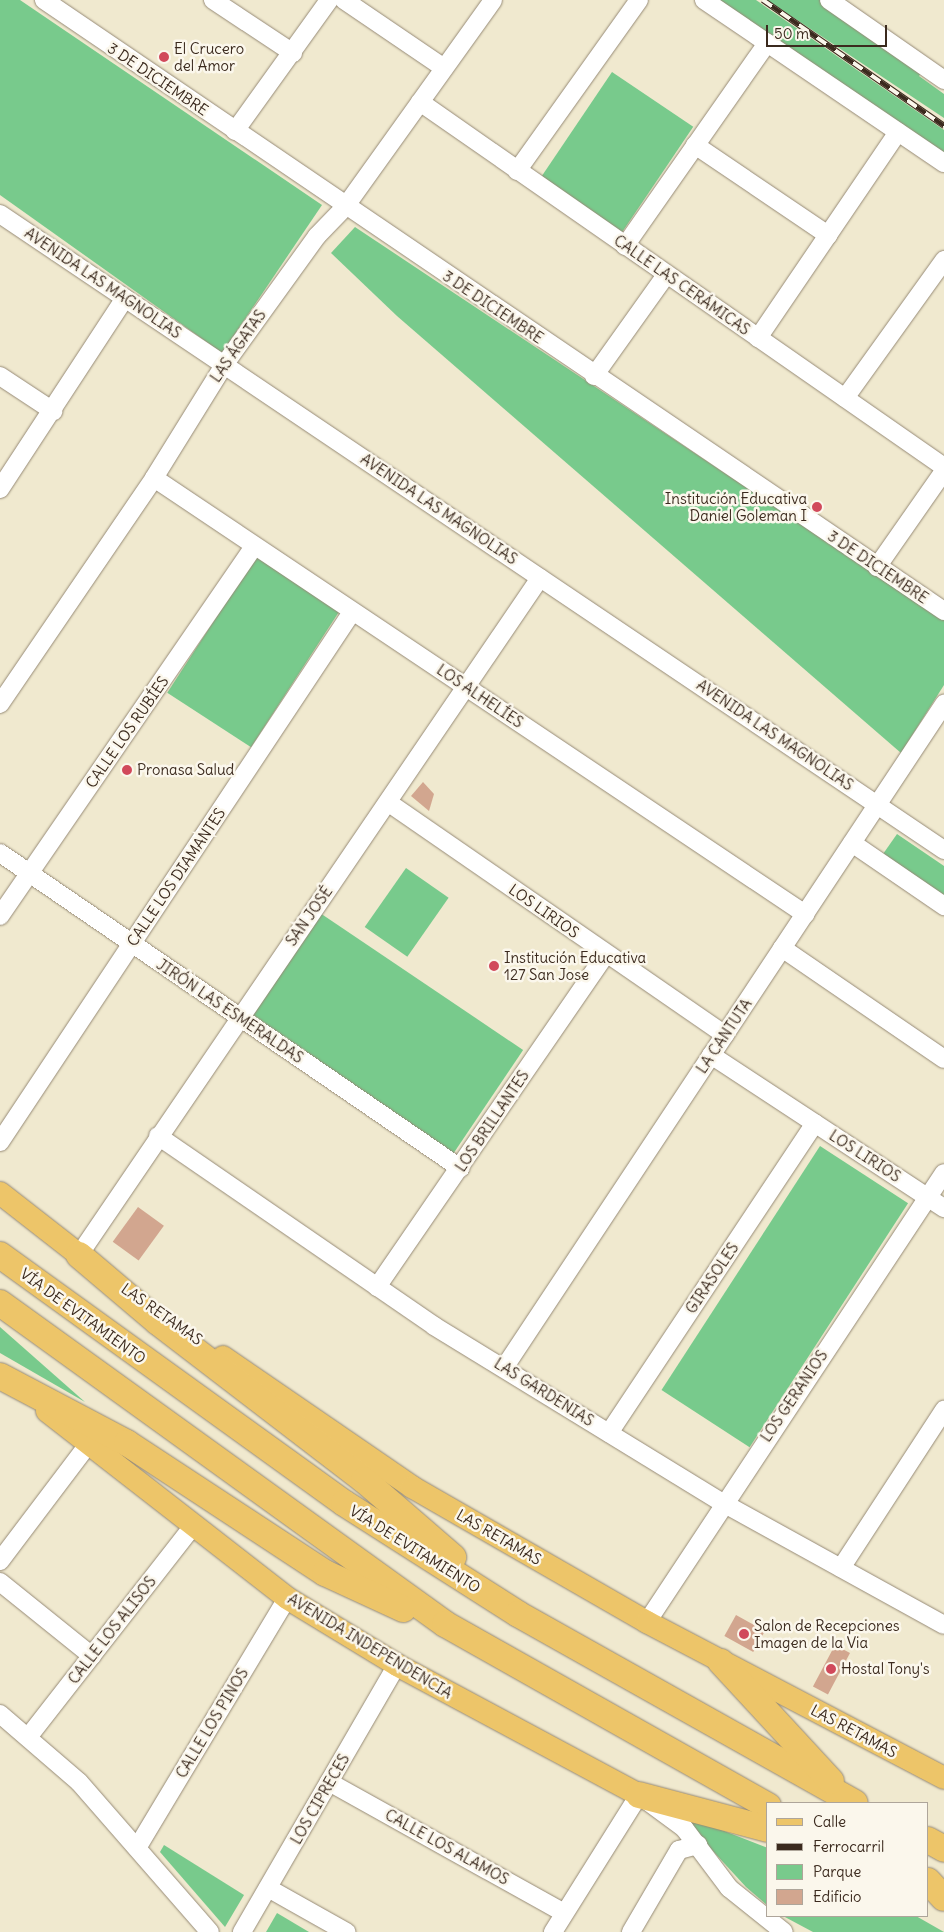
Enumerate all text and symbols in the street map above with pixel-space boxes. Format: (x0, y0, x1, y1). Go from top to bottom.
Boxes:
scale bar (769, 15, 890, 47)
text: 50 m (774, 24, 809, 43)
street label: 3 DE DICIEMBRE (104, 39, 212, 119)
place label: El Crucero del Amor (174, 39, 244, 74)
marker: El Crucero del Amor (158, 51, 170, 63)
street label: AVENIDA LAS MAGNOLIAS (21, 224, 185, 342)
street label: CALLE LAS CERÁMICAS (611, 231, 753, 339)
street label: 3 DE DICIEMBRE (439, 267, 547, 347)
street label: LAS ÁGATAS (206, 306, 270, 386)
street label: AVENIDA LAS MAGNOLIAS (357, 450, 521, 568)
place label: Institución Educativa Daniel Goleman I (665, 489, 807, 524)
marker: Institución Educativa Daniel Goleman I (811, 501, 823, 513)
street label: 3 DE DICIEMBRE (824, 527, 932, 607)
street label: LOS ALHELÍES (433, 661, 527, 731)
street label: CALLE LOS RUBÍES (82, 673, 172, 791)
street label: AVENIDA LAS MAGNOLIAS (693, 676, 857, 794)
place label: Pronasa Salud (137, 761, 234, 779)
marker: Pronasa Salud (121, 764, 133, 776)
street label: CALLE LOS DIAMANTES (123, 804, 229, 950)
street label: LOS LIRIOS (505, 880, 583, 942)
street label: SAN JOSÉ (282, 883, 336, 949)
place label: Institución Educativa 127 San Jose (504, 948, 646, 983)
street label: JIRÓN LAS ESMERALDAS (153, 955, 307, 1067)
marker: Institución Educativa 127 San Jose (488, 960, 500, 972)
street label: LA CANTUTA (692, 995, 756, 1077)
street label: LOS BRILLANTES (451, 1067, 533, 1175)
street label: LOS LIRIOS (826, 1126, 904, 1186)
street label: GIRASOLES (682, 1239, 742, 1317)
street label: VÍA DE EVITAMIENTO (17, 1264, 149, 1368)
street label: LAS RETAMAS (118, 1279, 206, 1349)
street label: LOS GERANIOS (757, 1347, 831, 1445)
street label: LAS GARDENIAS (491, 1354, 597, 1430)
street label: VÍA DE EVITAMIENTO (346, 1501, 484, 1597)
street label: LAS RETAMAS (453, 1505, 545, 1569)
street label: CALLE LOS ALISOS (64, 1572, 160, 1688)
street label: AVENIDA INDEPENDENCIA (285, 1590, 455, 1702)
place label: Salon de Recepciones Imagen de la Via (754, 1616, 900, 1651)
marker: Salon de Recepciones Imagen de la Via (738, 1628, 750, 1640)
place label: Hostal Tony's (841, 1660, 930, 1678)
marker: Hostal Tony's (825, 1663, 837, 1675)
street label: CALLE LOS PINOS (172, 1665, 252, 1781)
street label: LAS RETAMAS (808, 1701, 900, 1761)
street label: LOS CIPRECES (287, 1751, 353, 1847)
legend (766, 1802, 929, 1917)
street label: CALLE LOS ALAMOS (382, 1805, 512, 1889)
text: Calle (813, 1812, 846, 1831)
text: Ferrocarril (813, 1837, 884, 1856)
text: Parque (813, 1862, 861, 1881)
text: Edificio (813, 1887, 861, 1906)

